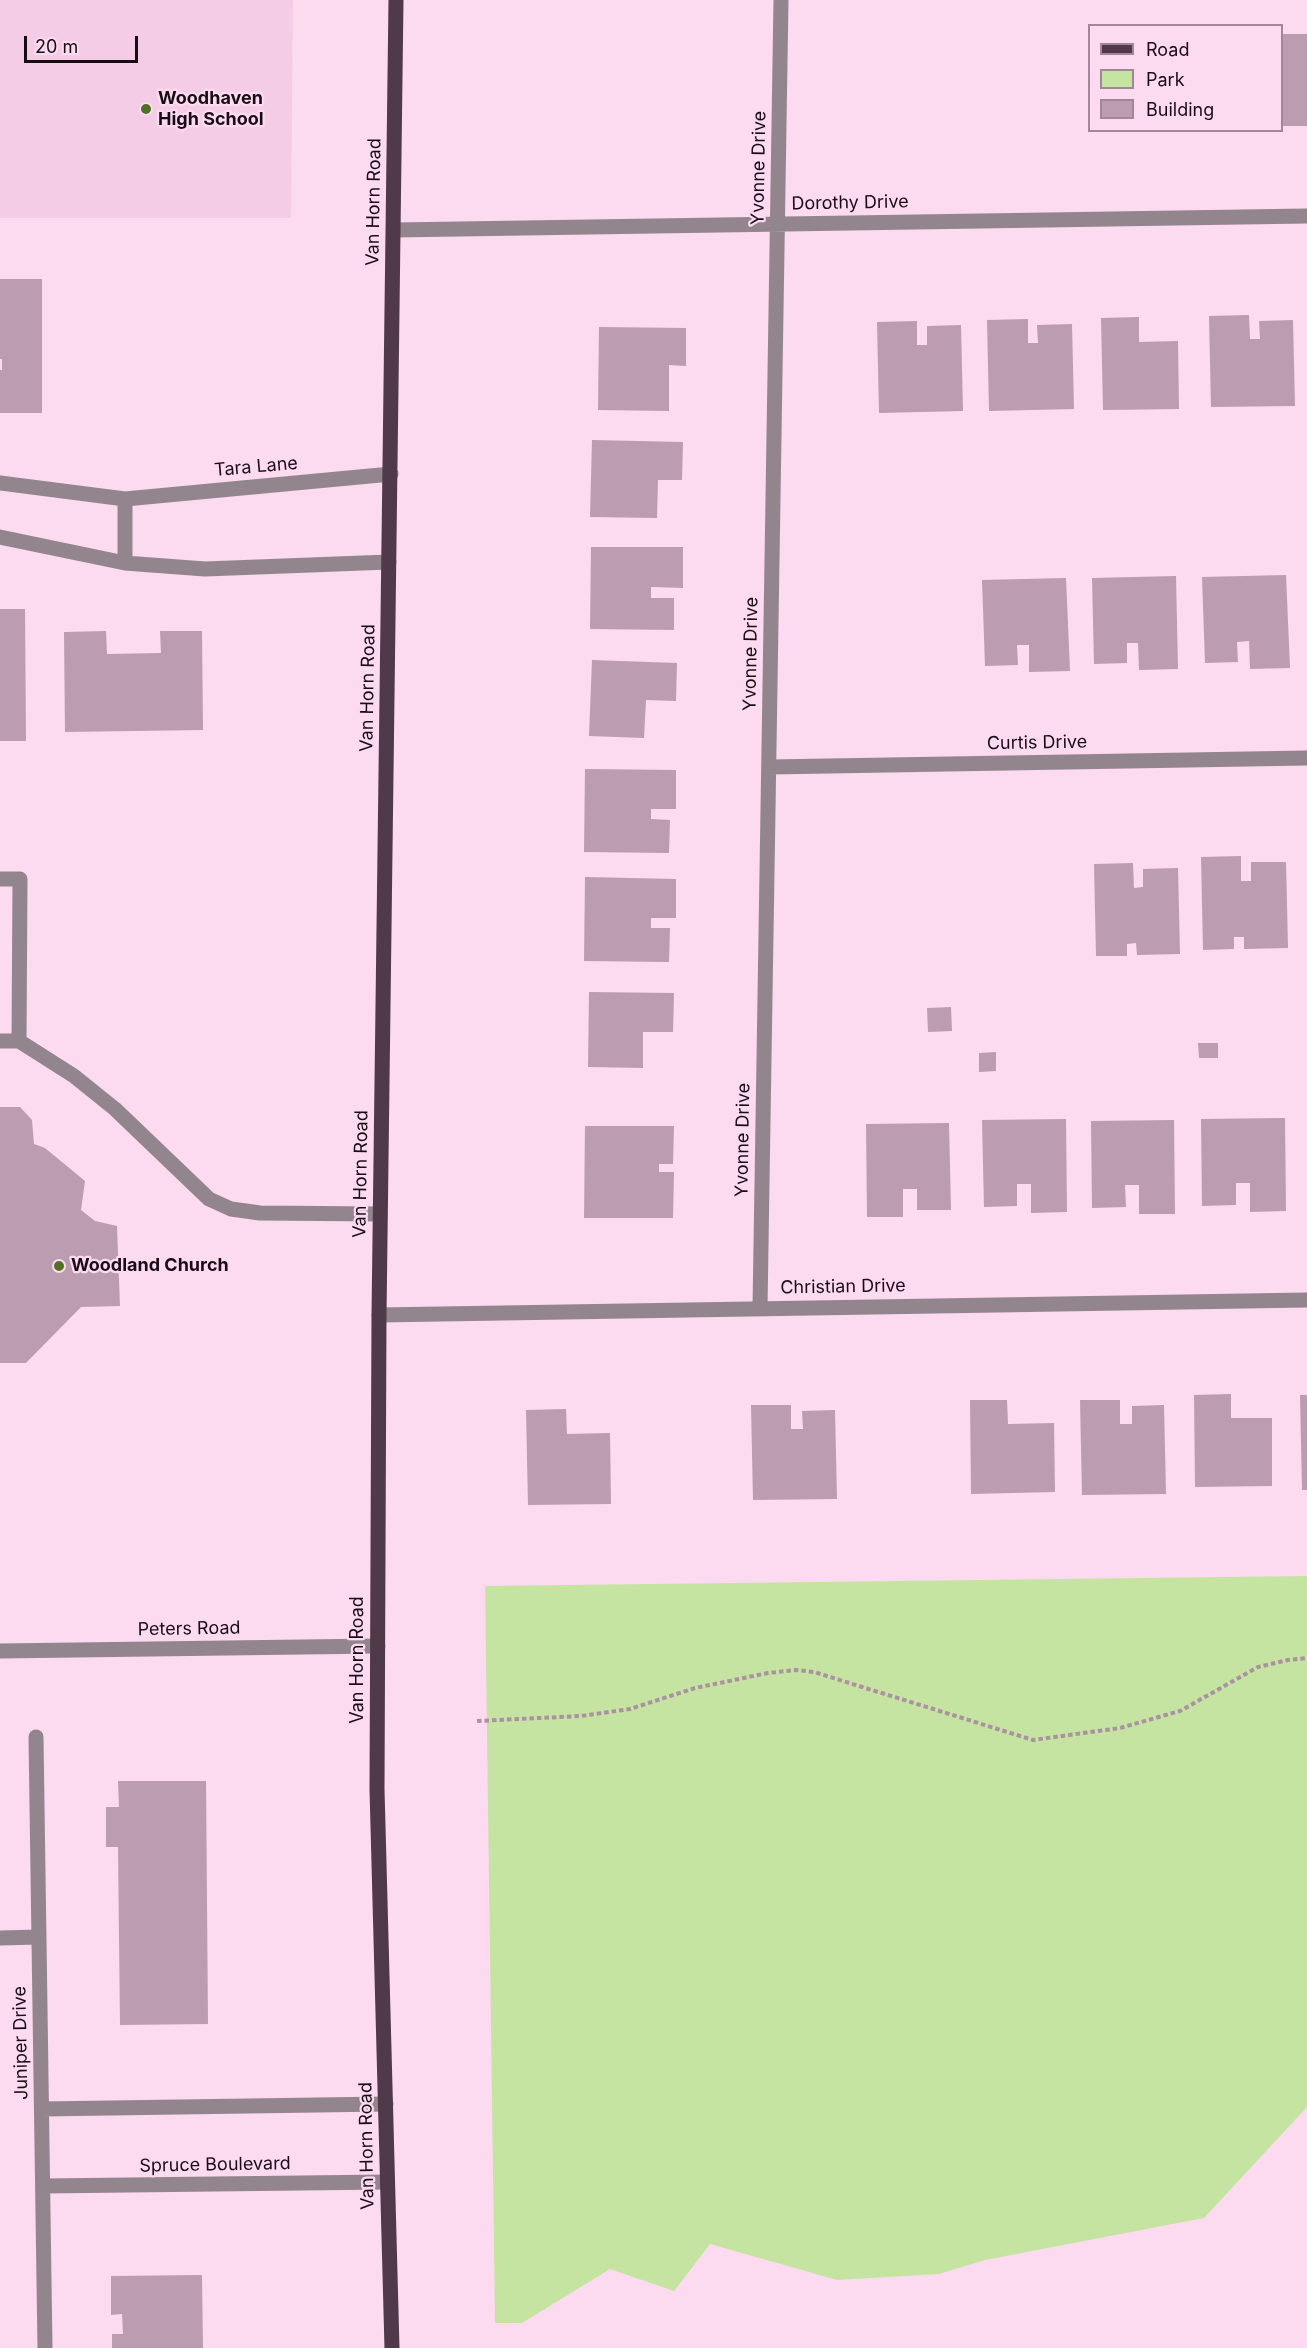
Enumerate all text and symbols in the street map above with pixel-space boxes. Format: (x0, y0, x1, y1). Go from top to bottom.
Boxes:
scale bar (27, 24, 141, 62)
legend (1088, 24, 1283, 132)
text: 20 m (35, 36, 78, 57)
text: Road (1146, 39, 1189, 60)
text: Park (1146, 69, 1185, 90)
place label: Woodhaven High School (158, 88, 264, 130)
text: Building (1146, 99, 1214, 120)
marker: Woodhaven High School (139, 102, 153, 116)
street label: Yvonne Drive (747, 111, 771, 225)
street label: Van Horn Road (362, 138, 386, 266)
street label: Dorothy Drive (791, 191, 909, 215)
street label: Tara Lane (213, 453, 299, 481)
street label: Yvonne Drive (739, 597, 763, 711)
street label: Van Horn Road (356, 624, 380, 752)
street label: Curtis Drive (987, 731, 1087, 755)
street label: Yvonne Drive (731, 1083, 755, 1197)
street label: Van Horn Road (349, 1110, 373, 1238)
place label: Woodland Church (71, 1255, 229, 1277)
marker: Woodland Church (52, 1259, 66, 1273)
street label: Christian Drive (780, 1275, 906, 1299)
street label: Van Horn Road (347, 1596, 369, 1724)
street label: Peters Road (137, 1617, 241, 1641)
street label: Juniper Drive (9, 1986, 33, 2100)
street label: Van Horn Road (355, 2082, 379, 2210)
street label: Spruce Boulevard (139, 2153, 291, 2177)

